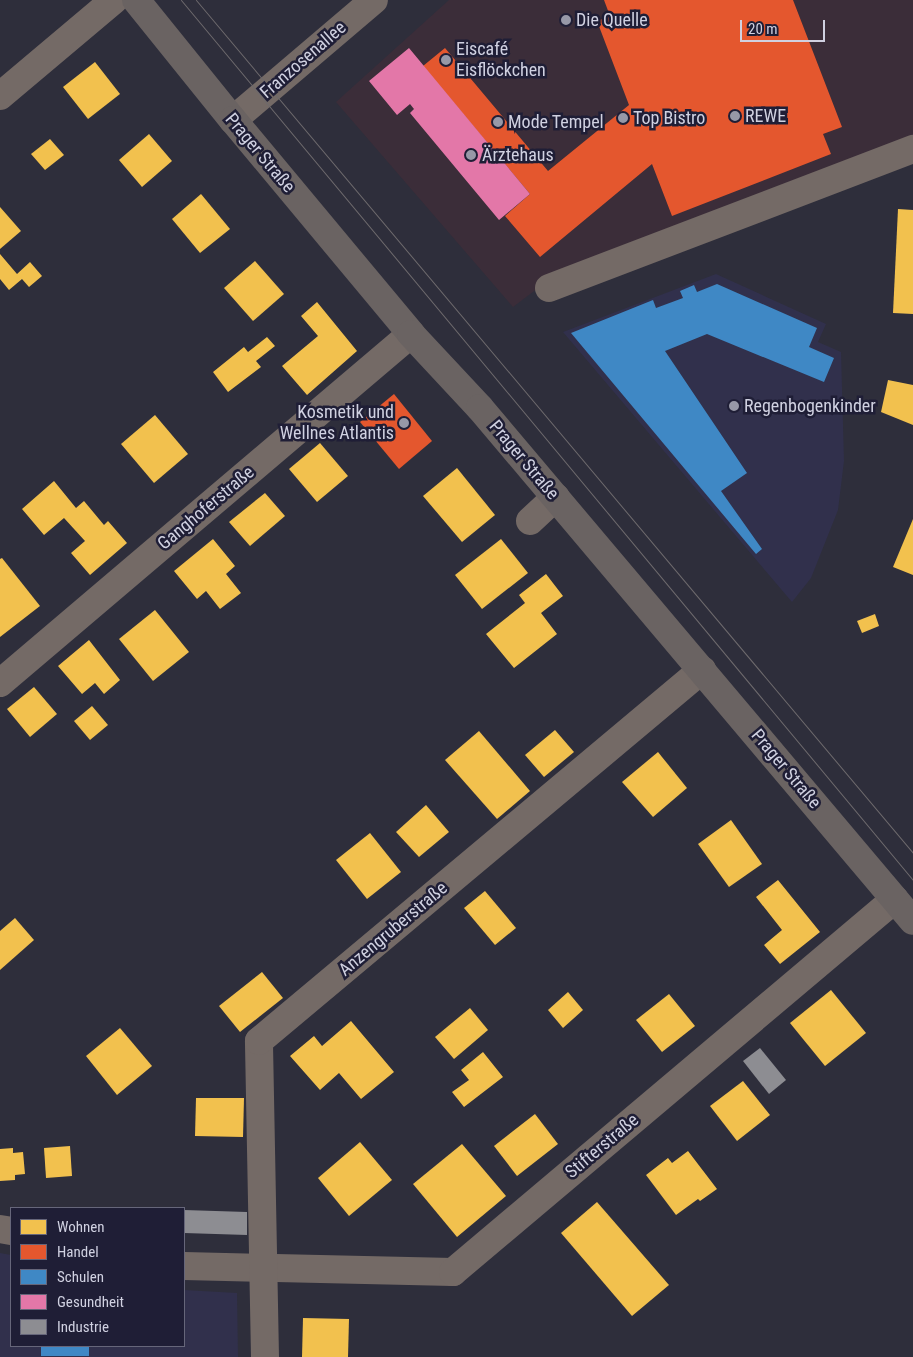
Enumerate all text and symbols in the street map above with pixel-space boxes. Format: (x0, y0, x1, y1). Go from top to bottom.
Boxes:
place label: Die Quelle (576, 9, 648, 31)
scale bar (743, 10, 828, 42)
marker: Die Quelle (560, 14, 572, 26)
street label: Franzosenallee (256, 17, 350, 103)
text: 20 m (748, 20, 778, 38)
place label: Eiscafé Eisflöckchen (456, 39, 546, 82)
marker: Eiscafé Eisflöckchen (440, 54, 452, 66)
place label: REWE (745, 105, 786, 127)
place label: Top Bistro (633, 107, 705, 129)
street label: Prager Straße (221, 109, 299, 197)
marker: REWE (729, 110, 741, 122)
place label: Mode Tempel (508, 111, 604, 133)
marker: Top Bistro (617, 112, 629, 124)
marker: Mode Tempel (492, 116, 504, 128)
place label: Ärztehaus (482, 144, 554, 166)
marker: Ärztehaus (464, 148, 478, 162)
place label: Regenbogenkinder (744, 395, 876, 417)
marker: Regenbogenkinder (728, 400, 740, 412)
place label: Kosmetik und Wellnes Atlantis (280, 402, 394, 444)
street label: Prager Straße (485, 416, 563, 504)
marker: Kosmetik und Wellnes Atlantis (398, 417, 410, 429)
street label: Ganghoferstraße (153, 461, 259, 555)
street label: Prager Straße (747, 725, 825, 813)
street label: Anzengruberstraße (334, 877, 452, 981)
street label: Stifterstraße (561, 1109, 643, 1183)
legend (10, 1207, 185, 1347)
text: Wohnen (57, 1218, 105, 1236)
text: Handel (57, 1243, 99, 1261)
text: Schulen (57, 1268, 104, 1286)
text: Gesundheit (57, 1293, 124, 1311)
text: Industrie (57, 1318, 109, 1336)

